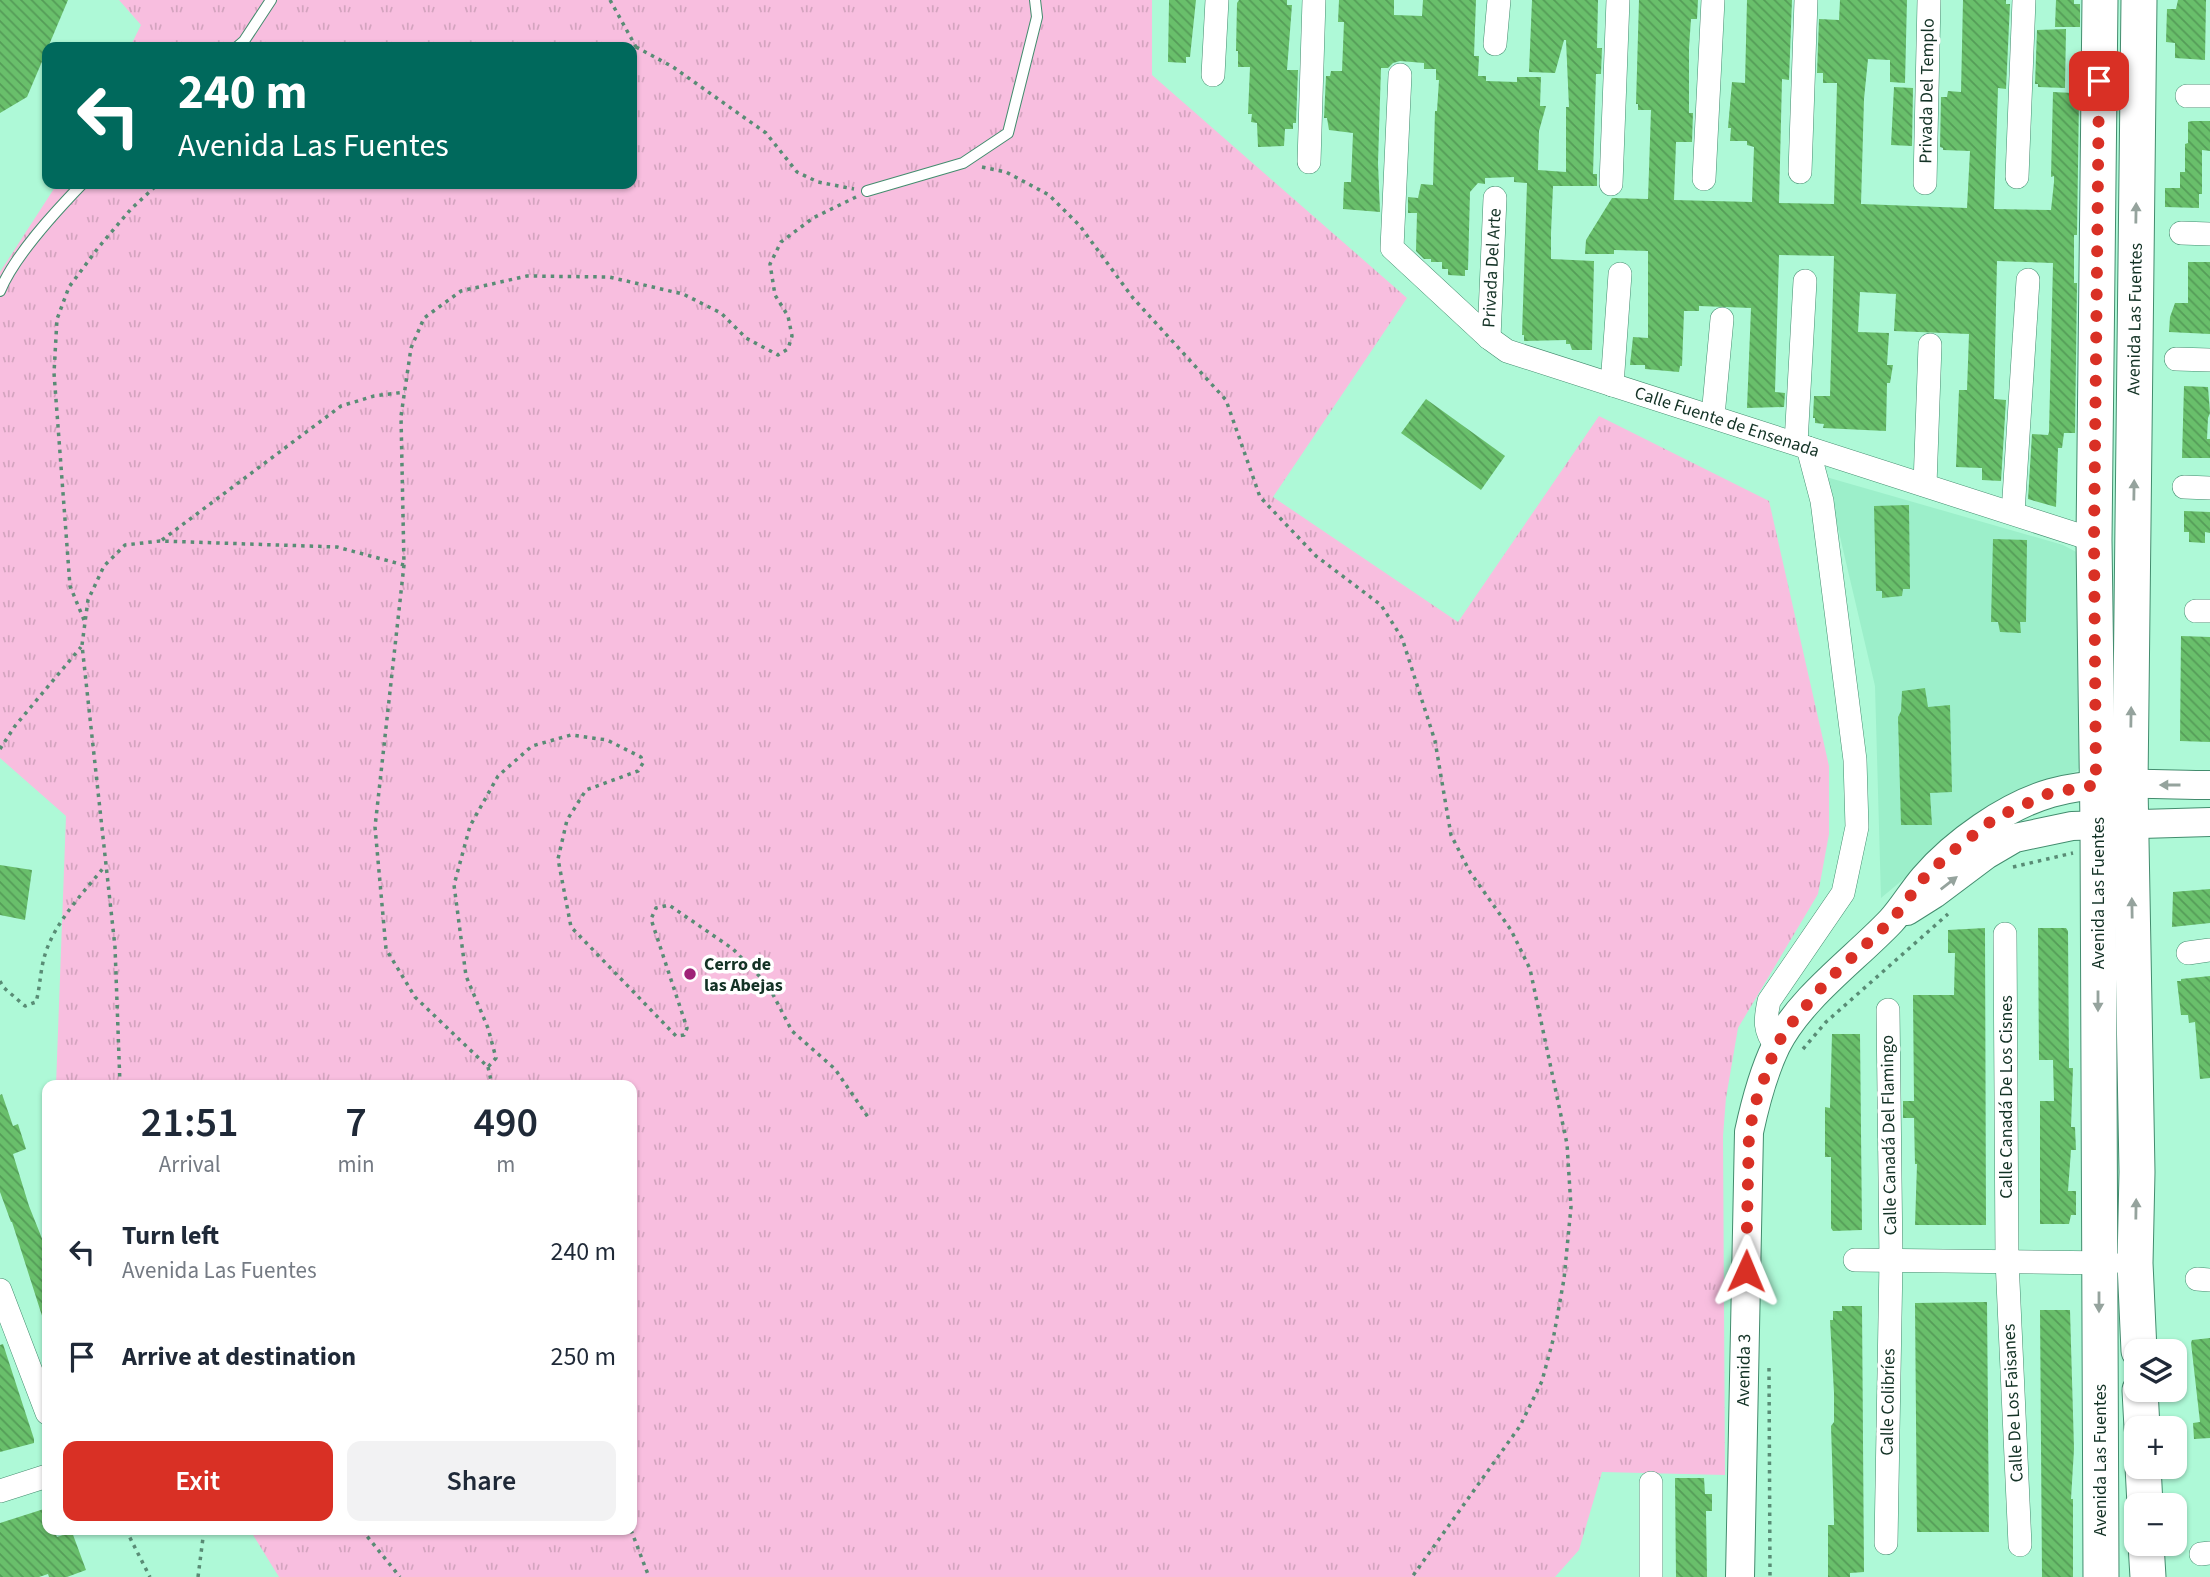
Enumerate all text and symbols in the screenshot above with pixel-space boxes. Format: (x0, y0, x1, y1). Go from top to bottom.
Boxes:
street label: Privada Del Templo (1913, 18, 1941, 164)
pin (2069, 51, 2129, 111)
text: 240 m (178, 58, 307, 128)
icon: arrive (2080, 62, 2118, 100)
icon: left (63, 70, 154, 161)
text: Avenida Las Fuentes (178, 123, 449, 169)
one-way arrow (2130, 202, 2142, 224)
street label: Privada Del Arte (1476, 208, 1508, 328)
street label: Avenida Las Fuentes (2121, 243, 2149, 395)
street label: Calle Fuente de Ensenada (1631, 380, 1823, 464)
one-way arrow (2128, 478, 2139, 500)
one-way arrow (2125, 706, 2137, 728)
one-way arrow (2159, 779, 2181, 791)
street label: Avenida Las Fuentes (2086, 817, 2111, 969)
one-way arrow (1940, 875, 1958, 890)
one-way arrow (2126, 897, 2138, 919)
place label: Cerro de las Abejas (704, 952, 783, 998)
marker: Cerro de las Abejas (682, 966, 698, 982)
one-way arrow (2092, 990, 2104, 1012)
street label: Calle Canadá De Los Cisnes (1994, 995, 2019, 1199)
street label: Calle Canadá Del Flamingo (1875, 1035, 1903, 1235)
text: 21:51 (141, 1093, 239, 1153)
text: 7 (345, 1093, 367, 1153)
text: 490 (474, 1093, 538, 1153)
text: Arrival (159, 1148, 221, 1181)
text: min (337, 1148, 375, 1181)
text: m (496, 1148, 515, 1181)
one-way arrow (2130, 1198, 2142, 1220)
text: Turn left (122, 1217, 219, 1254)
icon: left (63, 1233, 101, 1271)
text: 240 m (550, 1233, 616, 1270)
position arrow (1709, 1234, 1783, 1308)
text: Avenida Las Fuentes (122, 1254, 317, 1287)
one-way arrow (2093, 1291, 2105, 1313)
street label: Calle De Los Faisanes (1996, 1323, 2030, 1483)
street label: Avenida 3 (1731, 1333, 1757, 1407)
icon: arrive (63, 1338, 101, 1376)
text: Arrive at destination (122, 1338, 356, 1375)
text: 250 m (550, 1338, 616, 1375)
map controls (2124, 1339, 2187, 1556)
button: layers (2124, 1339, 2187, 1402)
street label: Calle Colibríes (1875, 1348, 1901, 1456)
street label: Avenida Las Fuentes (2088, 1384, 2113, 1536)
button: + (2124, 1416, 2187, 1479)
button: Exit (63, 1441, 333, 1521)
button: Share (347, 1441, 616, 1521)
button: − (2124, 1493, 2187, 1556)

